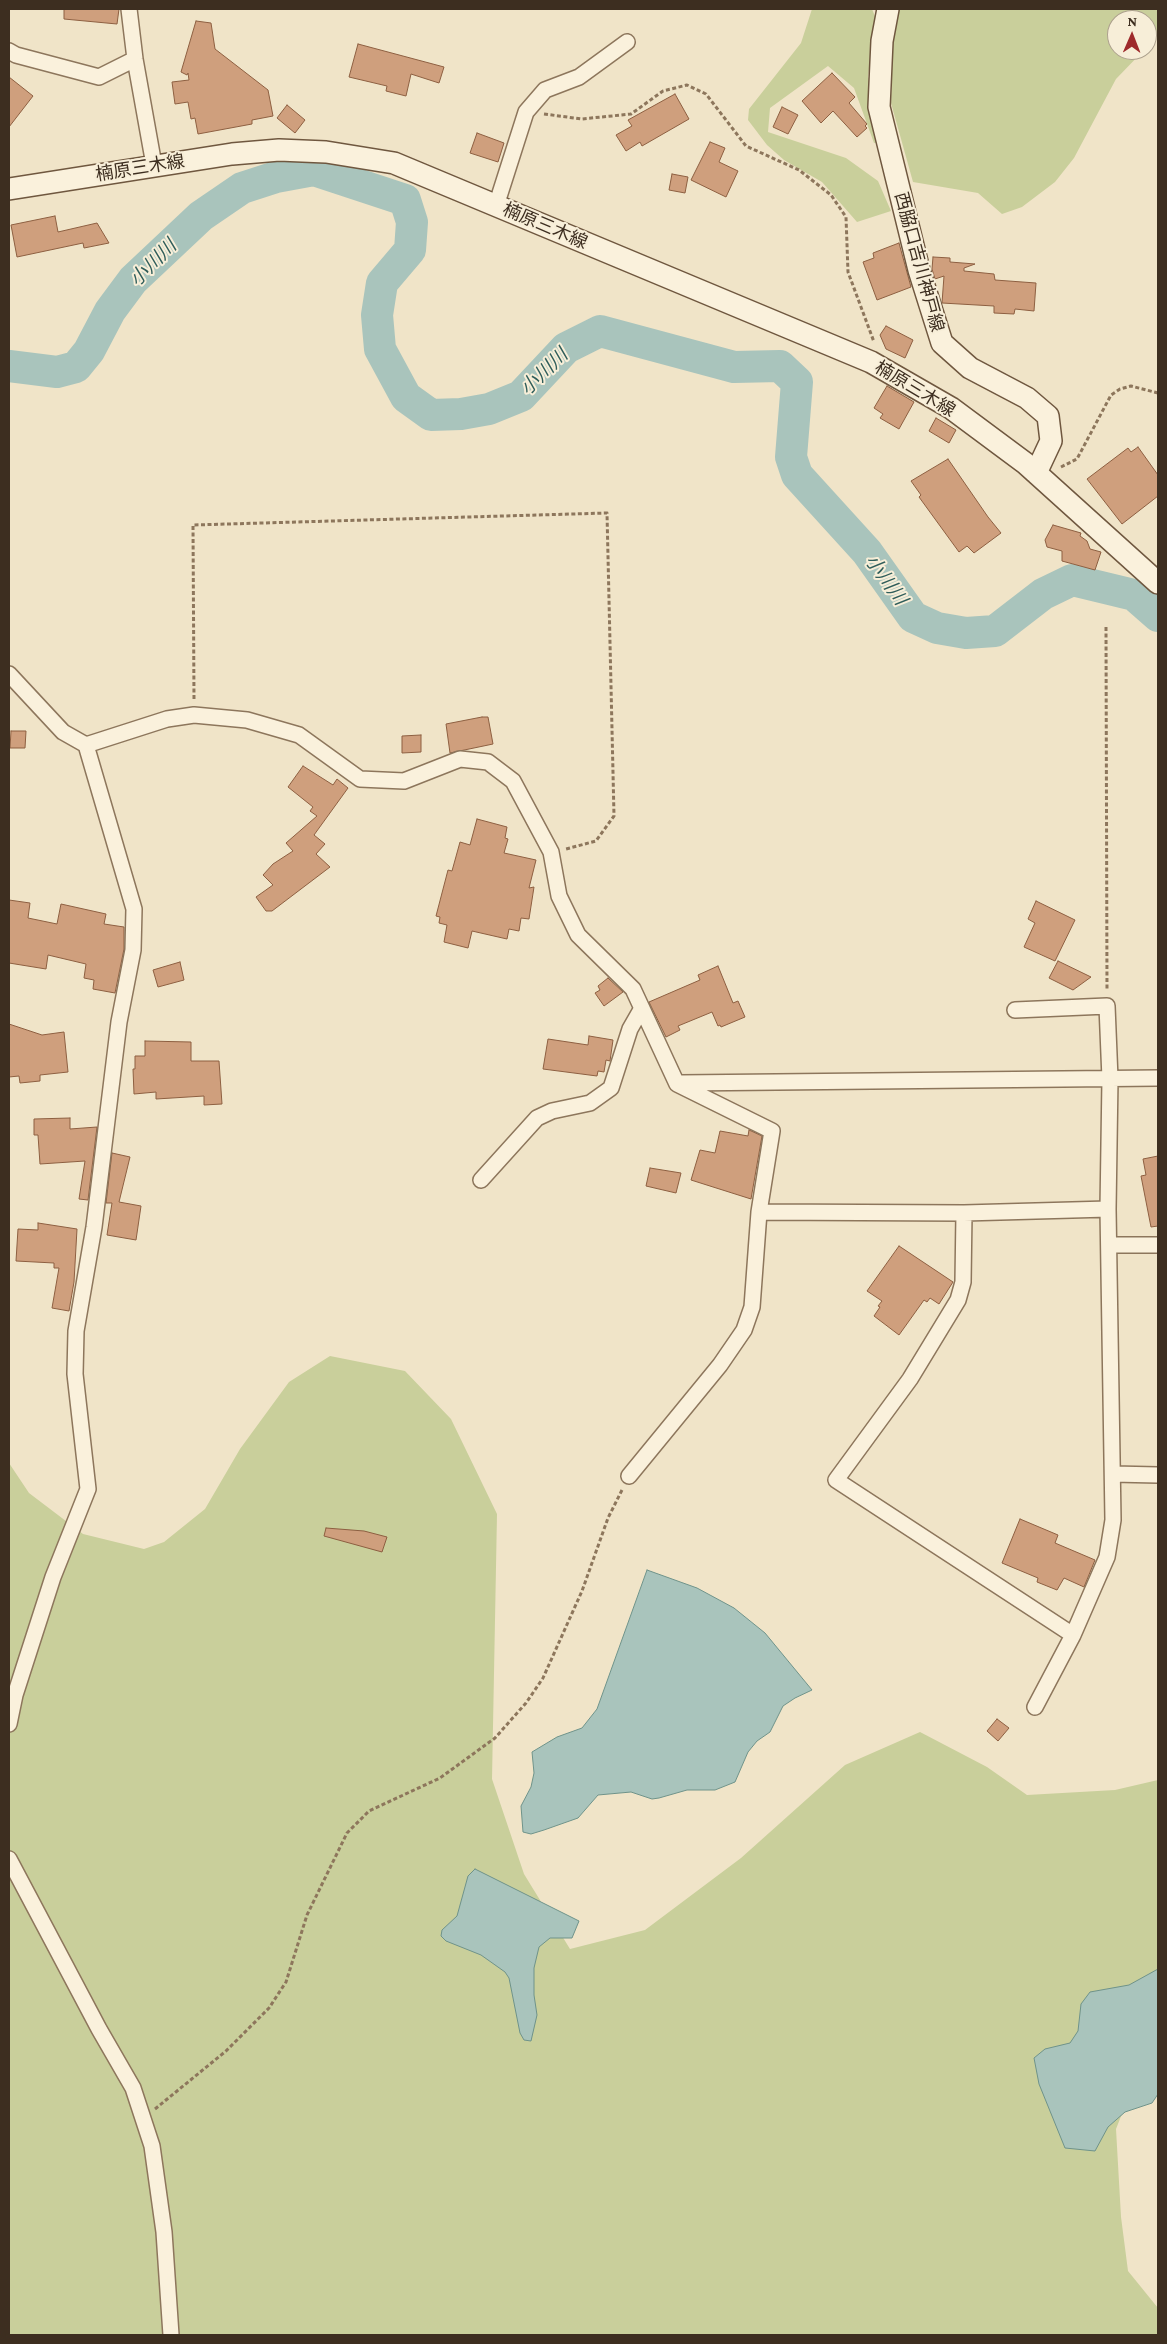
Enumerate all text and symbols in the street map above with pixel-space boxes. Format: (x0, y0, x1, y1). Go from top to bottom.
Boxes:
north arrow (1107, 10, 1157, 60)
text: N (1127, 13, 1137, 29)
street label: 楠原三木線 (94, 150, 186, 186)
street label: 西脇口吉川神戸線 (890, 190, 948, 334)
street label: 楠原三木線 (499, 198, 591, 254)
water label: 小川川 (125, 235, 181, 291)
water label: 小川川 (516, 344, 572, 400)
street label: 楠原三木線 (871, 357, 959, 421)
water label: 小川川 (860, 550, 912, 610)

